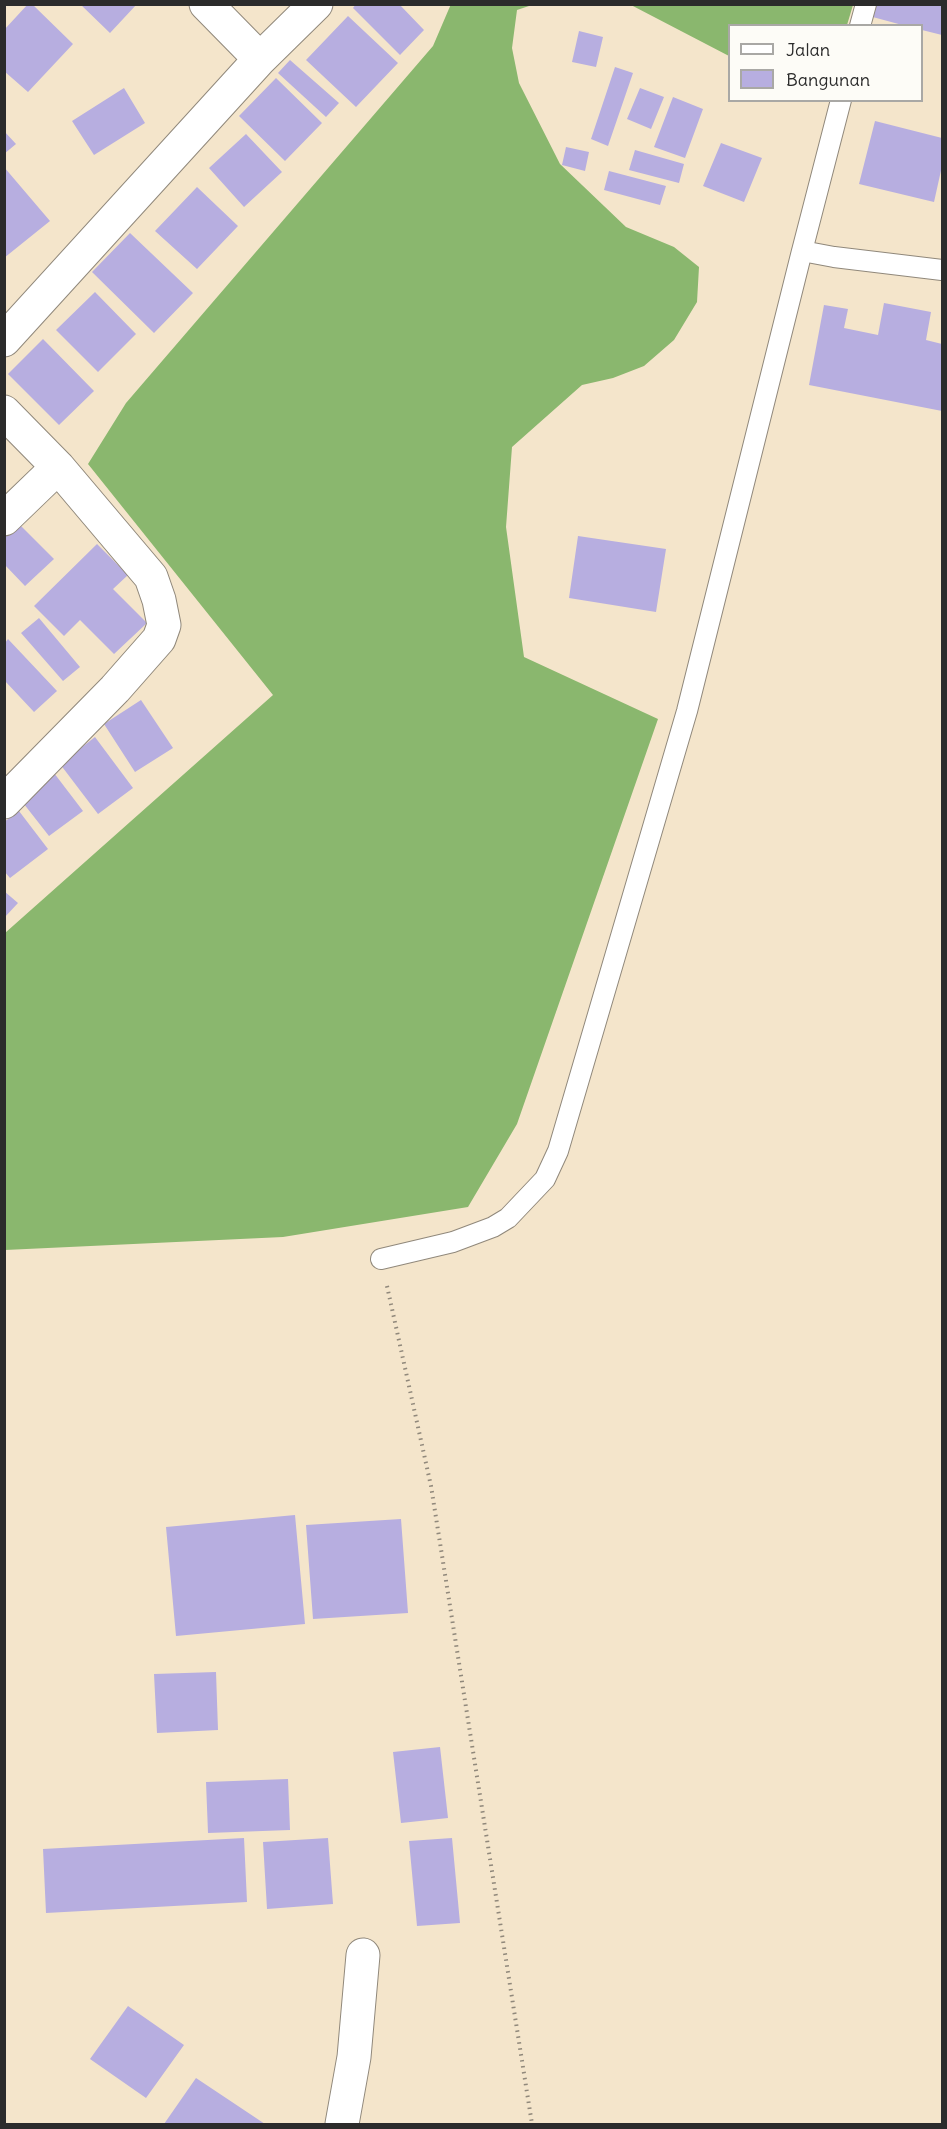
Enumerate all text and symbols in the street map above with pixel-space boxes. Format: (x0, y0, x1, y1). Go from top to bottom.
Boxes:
legend (728, 24, 923, 102)
text: Jalan (786, 38, 830, 61)
text: Bangunan (786, 68, 870, 91)

